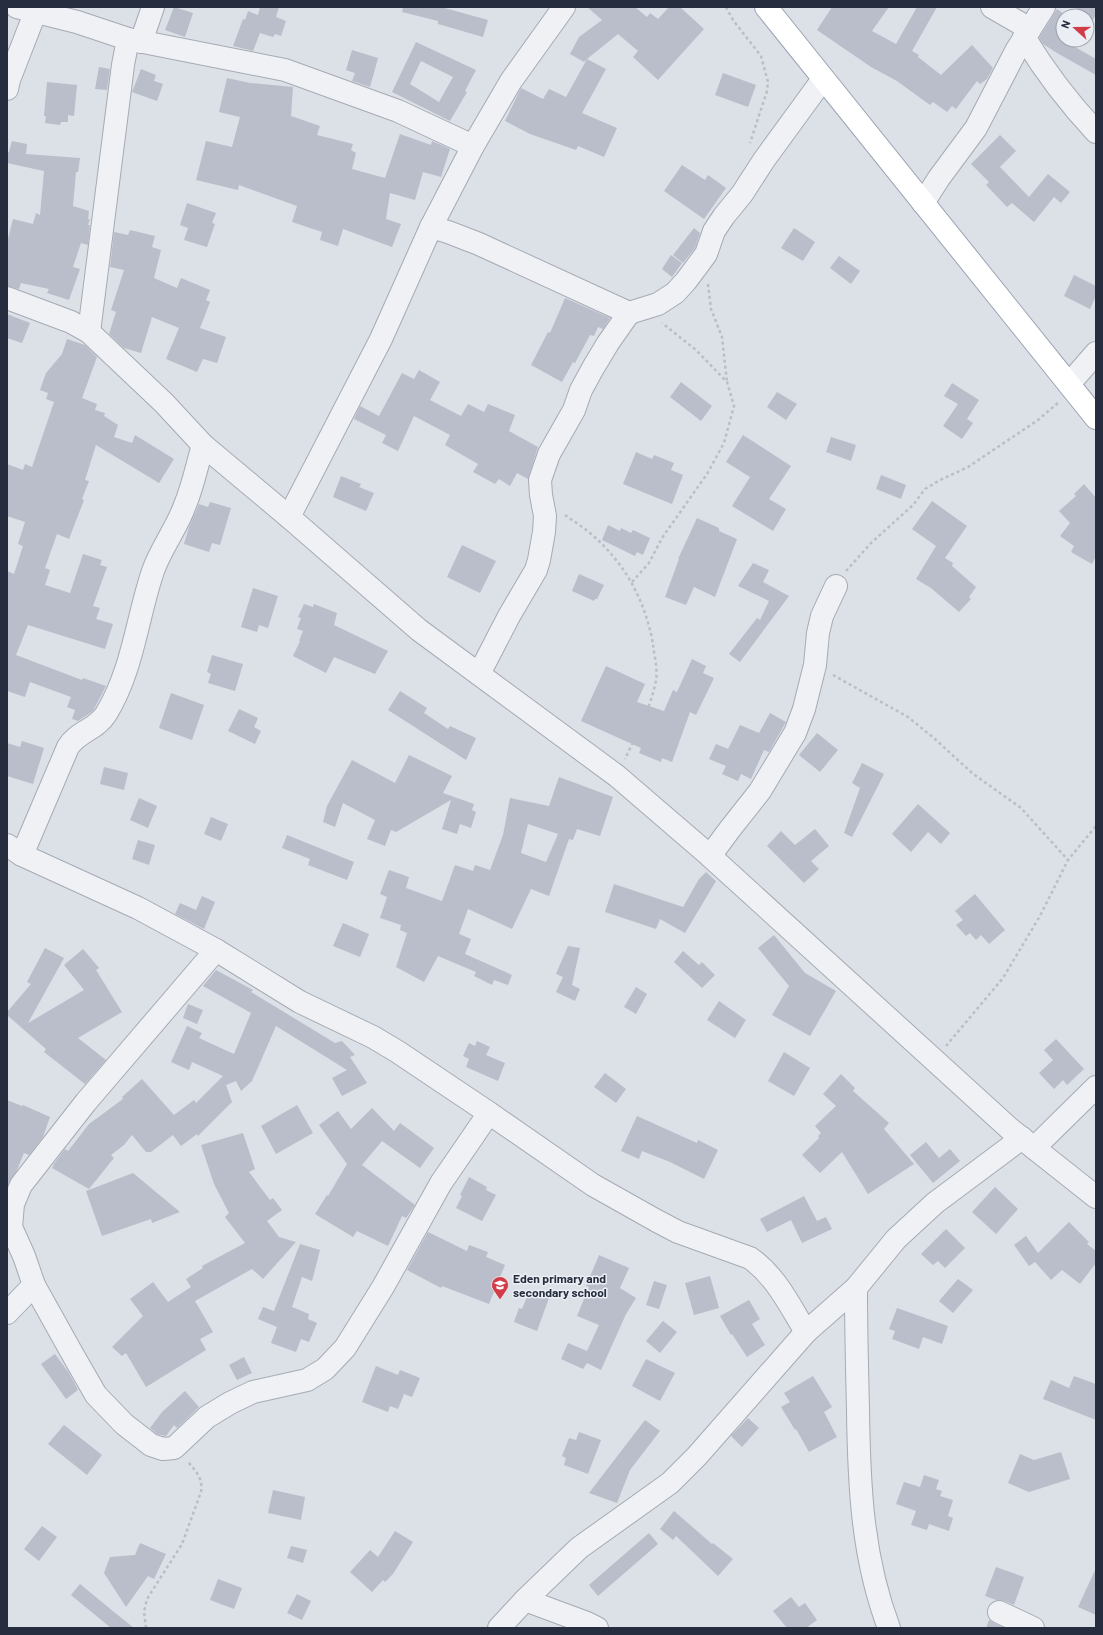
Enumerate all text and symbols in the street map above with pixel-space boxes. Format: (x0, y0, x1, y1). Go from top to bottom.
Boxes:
north arrow (1055, 8, 1095, 48)
text: N (1058, 18, 1073, 30)
place label: Eden primary and secondary school (513, 1271, 607, 1299)
school or university icon: Eden primary and secondary school (490, 1275, 510, 1300)

